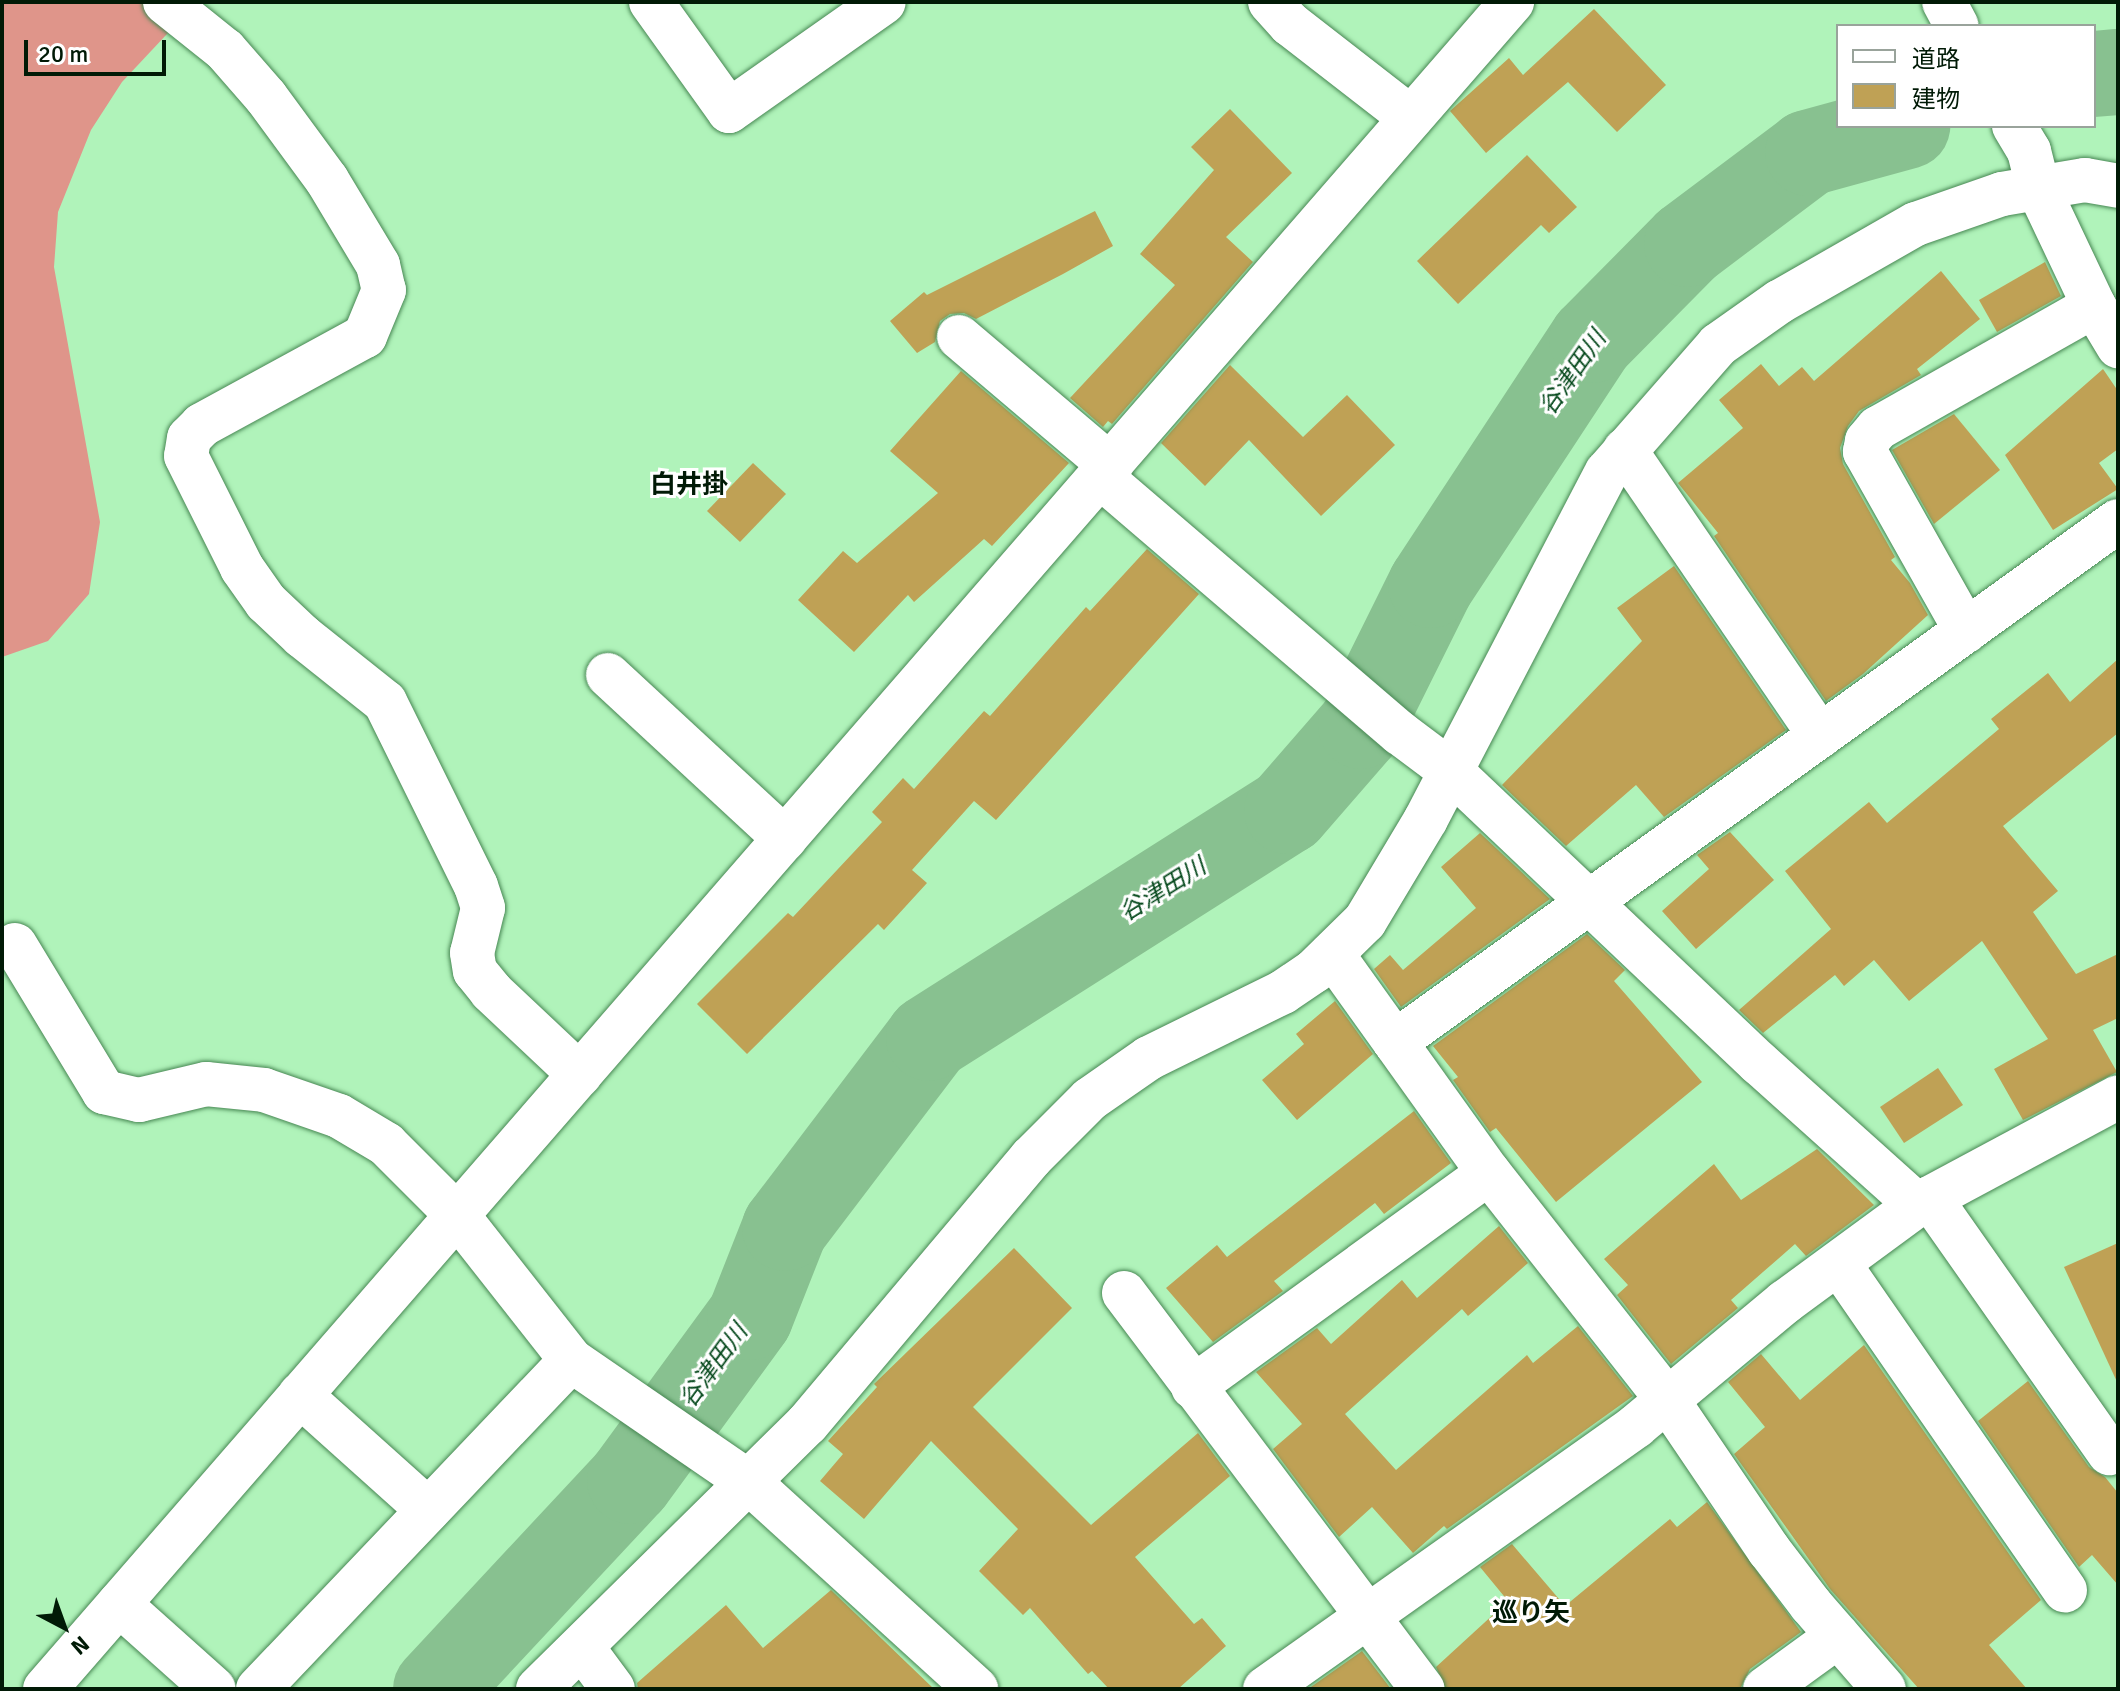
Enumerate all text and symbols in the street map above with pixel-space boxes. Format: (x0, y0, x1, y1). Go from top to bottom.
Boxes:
scale bar (28, 24, 170, 74)
legend (1836, 24, 2096, 128)
text: 20 m (38, 39, 88, 69)
text: 道路 (1912, 44, 1960, 74)
text: 建物 (1912, 84, 1960, 114)
water label: 谷津田川 (1534, 325, 1612, 421)
district label: 白井掛 (650, 470, 728, 502)
water label: 谷津田川 (1115, 852, 1211, 928)
water label: 谷津田川 (674, 1319, 754, 1413)
north arrow (24, 1587, 104, 1667)
district label: 巡り矢 (1492, 1598, 1570, 1630)
text: N (65, 1630, 95, 1661)

